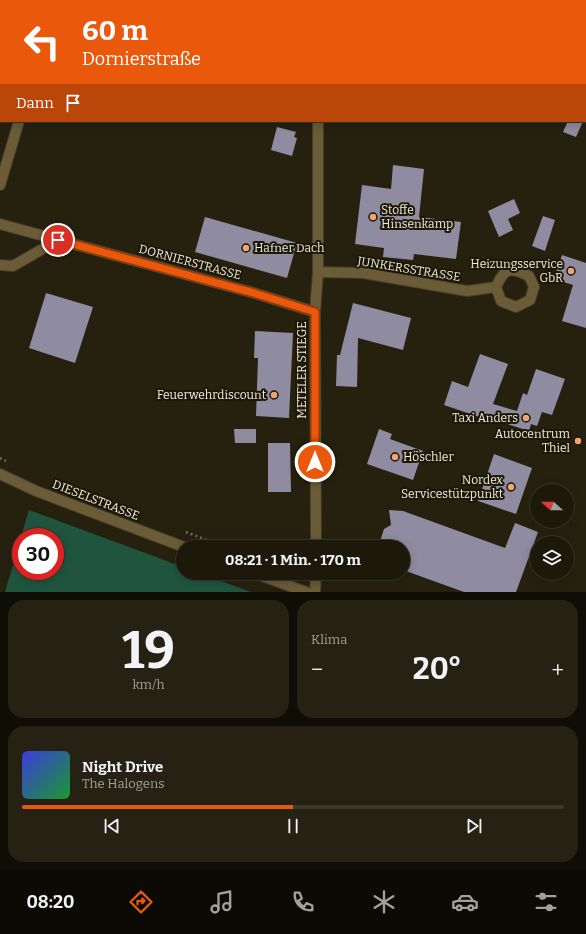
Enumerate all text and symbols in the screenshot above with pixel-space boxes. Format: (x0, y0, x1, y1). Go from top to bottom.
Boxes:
text: 60 m (82, 14, 148, 47)
icon: left (16, 16, 68, 68)
text: Dornierstraße (82, 48, 201, 70)
icon: arrive (62, 92, 84, 114)
text: Dann (16, 94, 54, 112)
place label: Stoffe Hinsenkamp (381, 203, 453, 231)
marker: Stoffe Hinsenkamp (368, 212, 378, 222)
pin (41, 223, 75, 257)
icon: arrive (47, 229, 69, 251)
place label: Hafner Dach (254, 241, 325, 255)
street label: DORNIERSTRASSE (137, 242, 243, 282)
marker: Hafner Dach (241, 243, 251, 253)
street label: JUNKERSSTRASSE (355, 254, 462, 284)
place label: Heizungsservice GbR (470, 257, 563, 285)
marker: Heizungsservice GbR (566, 266, 576, 276)
street label: METELER STIEGE (295, 321, 309, 419)
place label: Feuerwehrdiscount (157, 388, 267, 402)
marker: Feuerwehrdiscount (269, 390, 279, 400)
place label: Taxi Anders (452, 411, 518, 425)
marker: Taxi Anders (521, 413, 531, 423)
place label: Autocentrum Thiel (495, 427, 571, 455)
marker: Autocentrum Thiel (573, 436, 583, 446)
position arrow (294, 441, 336, 483)
place label: Höschler (403, 450, 454, 464)
marker: Höschler (390, 452, 400, 462)
place label: Nordex Servicestützpunkt (401, 473, 504, 501)
street label: DIESELSTRASSE (51, 477, 141, 523)
marker: Nordex Servicestützpunkt (506, 482, 516, 492)
north arrow (530, 484, 574, 528)
map controls (530, 484, 574, 580)
speed limit sign: 30 (12, 528, 64, 580)
button: layers (530, 536, 574, 580)
text: 08:21 · 1 Min. · 170 m (225, 551, 361, 569)
text: 19 (122, 619, 175, 682)
text: Klima (311, 632, 347, 647)
text: 20° (413, 651, 462, 687)
text: − (311, 656, 323, 683)
text: + (551, 656, 564, 683)
text: km/h (132, 677, 165, 692)
text: Night Drive (82, 758, 163, 776)
text: The Halogens (82, 776, 164, 791)
icon: previous (101, 815, 123, 837)
icon: pause (282, 815, 304, 837)
icon: next (463, 815, 485, 837)
icon: directions (127, 888, 155, 916)
icon: music (208, 888, 236, 916)
icon: phone (289, 888, 317, 916)
icon: climate (370, 888, 398, 916)
icon: car (451, 888, 479, 916)
icon: filters (532, 888, 560, 916)
text: 08:20 (26, 891, 74, 913)

